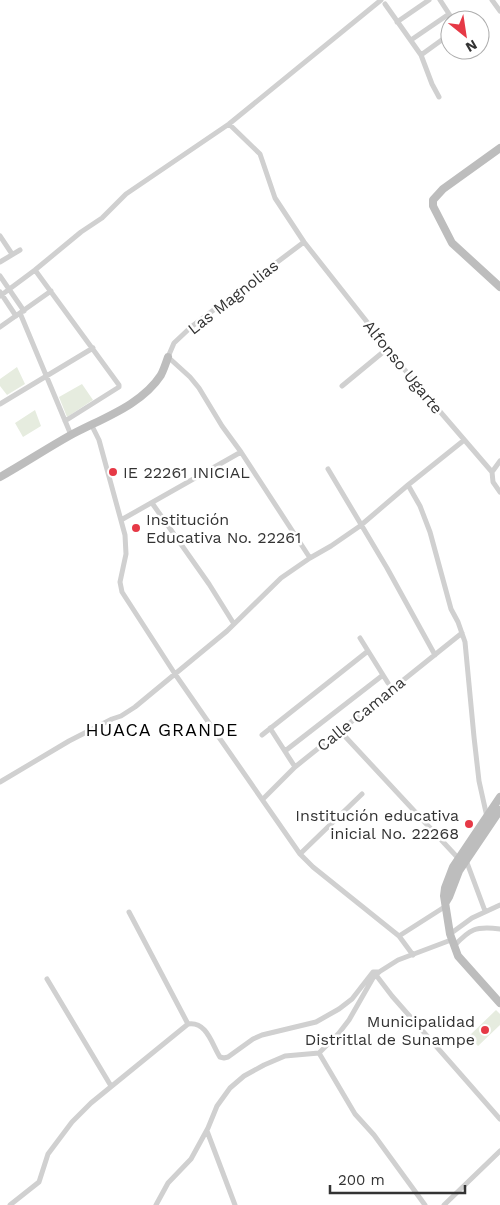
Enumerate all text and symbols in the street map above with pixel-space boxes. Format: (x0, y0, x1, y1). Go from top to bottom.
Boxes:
north arrow (440, 10, 490, 60)
text: N (463, 37, 480, 56)
street label: Las Magnolias (184, 256, 282, 338)
street label: Alfonso Ugarte (359, 316, 447, 418)
place label: IE 22261 INICIAL (123, 463, 250, 482)
marker: IE 22261 INICIAL (107, 466, 119, 478)
place label: Institución Educativa No. 22261 (146, 510, 301, 547)
marker: Institución Educativa No. 22261 (130, 522, 142, 534)
street label: Calle Camana (313, 673, 409, 755)
district label: HUACA GRANDE (85, 719, 239, 740)
place label: Institución educativa inicial No. 22268 (295, 806, 459, 843)
marker: Institución educativa inicial No. 22268 (463, 818, 475, 830)
place label: Municipalidad Distritlal de Sunampe (305, 1012, 475, 1049)
marker: Municipalidad Distritlal de Sunampe (479, 1024, 491, 1036)
scale bar (330, 1162, 465, 1194)
text: 200 m (338, 1171, 385, 1189)

